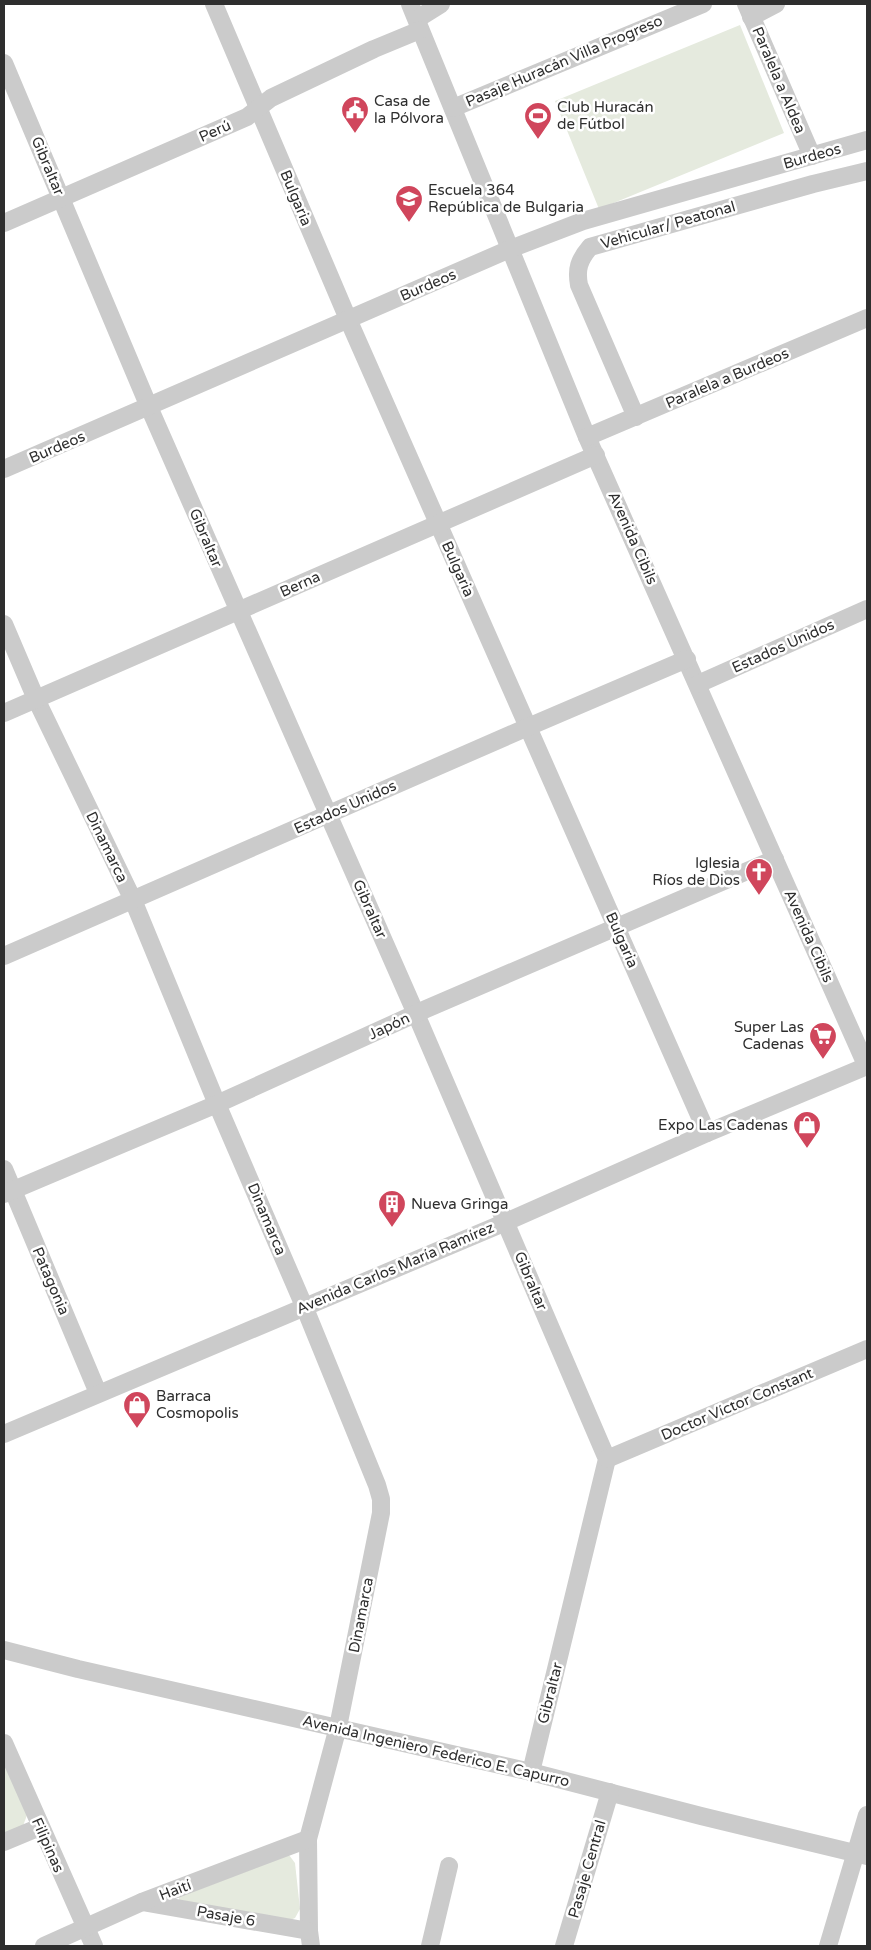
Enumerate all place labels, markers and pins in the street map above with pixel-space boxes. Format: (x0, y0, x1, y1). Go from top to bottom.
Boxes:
place label: Casa de la Pólvora (374, 92, 444, 127)
public building icon: Casa de la Pólvora (340, 95, 370, 134)
place label: Club Huracán de Fútbol (557, 98, 654, 133)
sports icon: Club Huracán de Fútbol (523, 101, 553, 140)
place label: Escuela 364 República de Bulgaria (428, 181, 584, 216)
school or university icon: Escuela 364 República de Bulgaria (394, 184, 424, 223)
place label: Iglesia Ríos de Dios (652, 854, 740, 889)
church icon: Iglesia Ríos de Dios (744, 857, 774, 896)
place label: Super Las Cadenas (734, 1018, 804, 1053)
supermarket icon: Super Las Cadenas (808, 1021, 838, 1060)
shop icon: Expo Las Cadenas (792, 1110, 822, 1149)
place label: Expo Las Cadenas (658, 1116, 788, 1134)
building icon: Nueva Gringa (377, 1189, 407, 1228)
place label: Nueva Gringa (411, 1195, 508, 1213)
place label: Barraca Cosmopolis (156, 1387, 239, 1422)
shop icon: Barraca Cosmopolis (122, 1390, 152, 1429)

